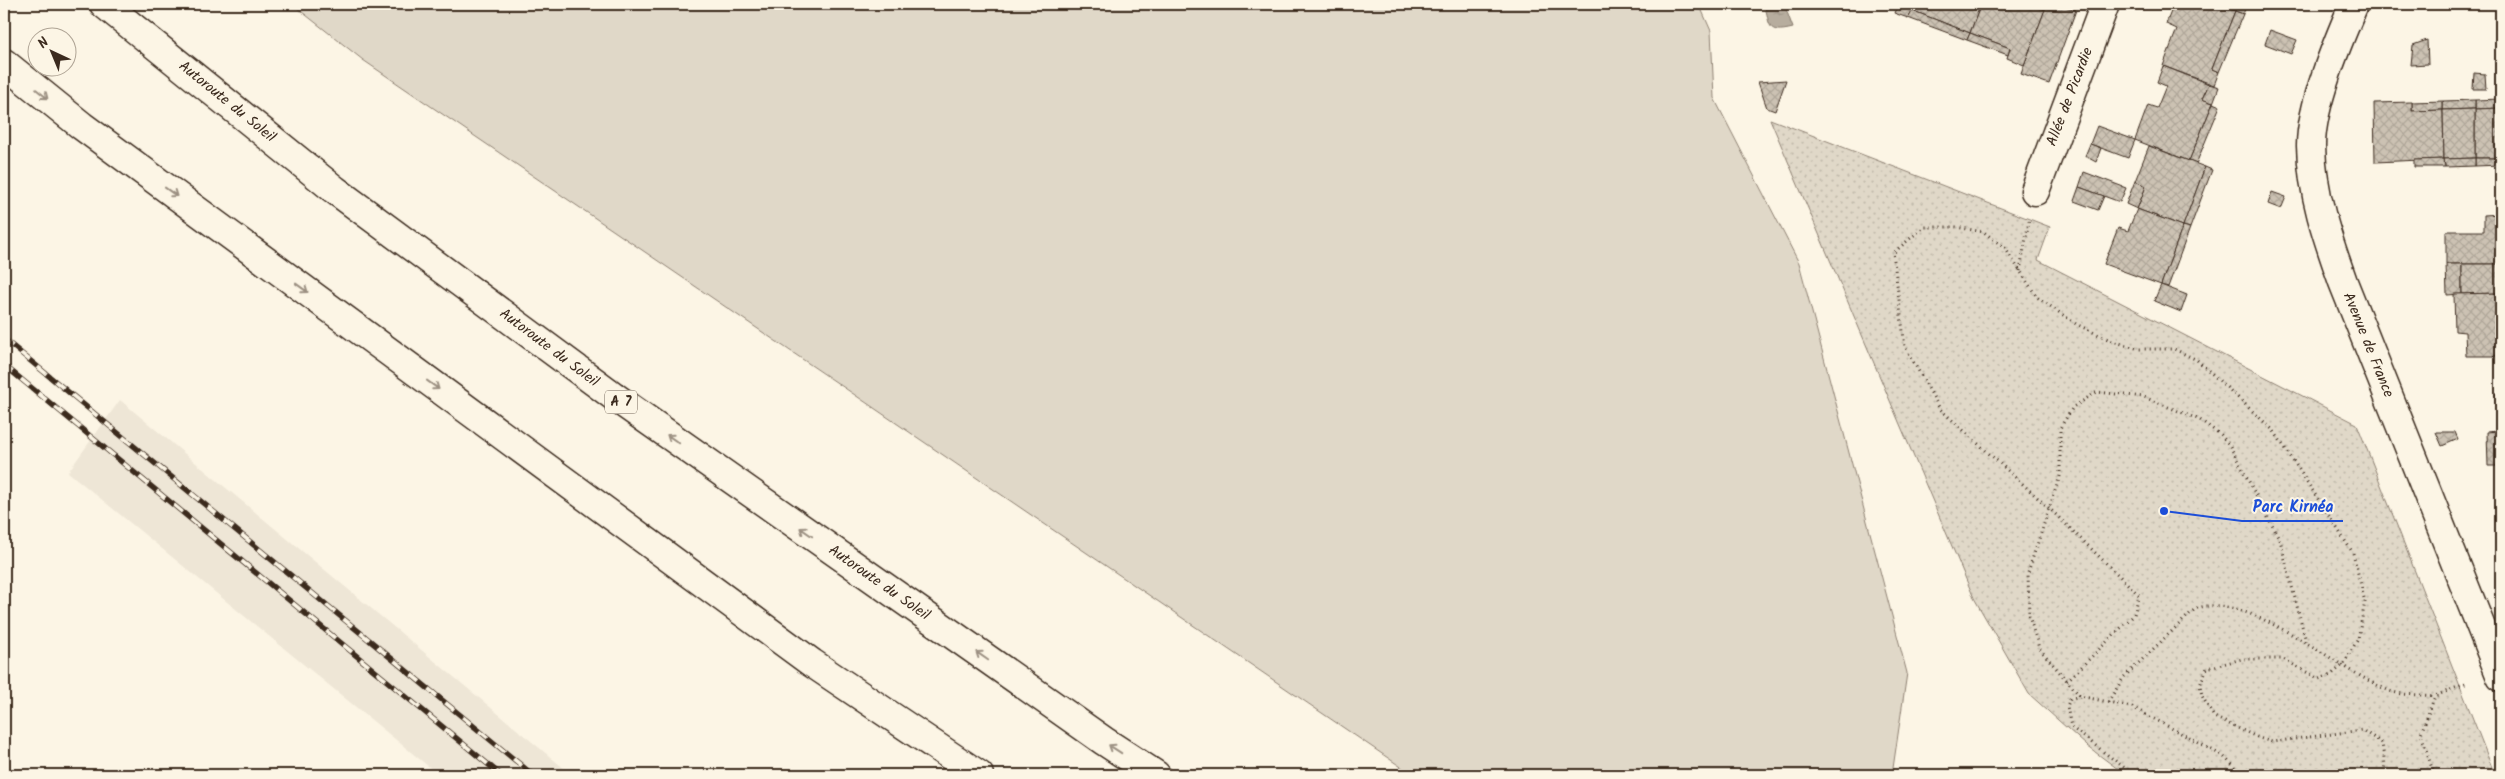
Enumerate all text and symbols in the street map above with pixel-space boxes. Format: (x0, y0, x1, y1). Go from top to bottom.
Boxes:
north arrow (28, 28, 78, 78)
text: N (33, 32, 55, 54)
street label: Allée de Picardie (2040, 44, 2100, 150)
street label: Autoroute du Soleil (173, 55, 281, 149)
one-way arrow (35, 88, 48, 99)
one-way arrow (164, 187, 178, 197)
one-way arrow (295, 283, 308, 294)
street label: Avenue de France (2336, 289, 2400, 402)
street label: Autoroute du Soleil (494, 302, 604, 394)
one-way arrow (426, 380, 440, 390)
road number: A 7 (605, 391, 637, 414)
one-way arrow (666, 434, 680, 444)
callout: Parc Kirnéa (2242, 490, 2343, 521)
text: Parc Kirnéa (2253, 495, 2333, 520)
one-way arrow (799, 527, 813, 537)
street label: Autoroute du Soleil (823, 539, 935, 627)
one-way arrow (975, 651, 989, 661)
one-way arrow (1109, 743, 1123, 753)

